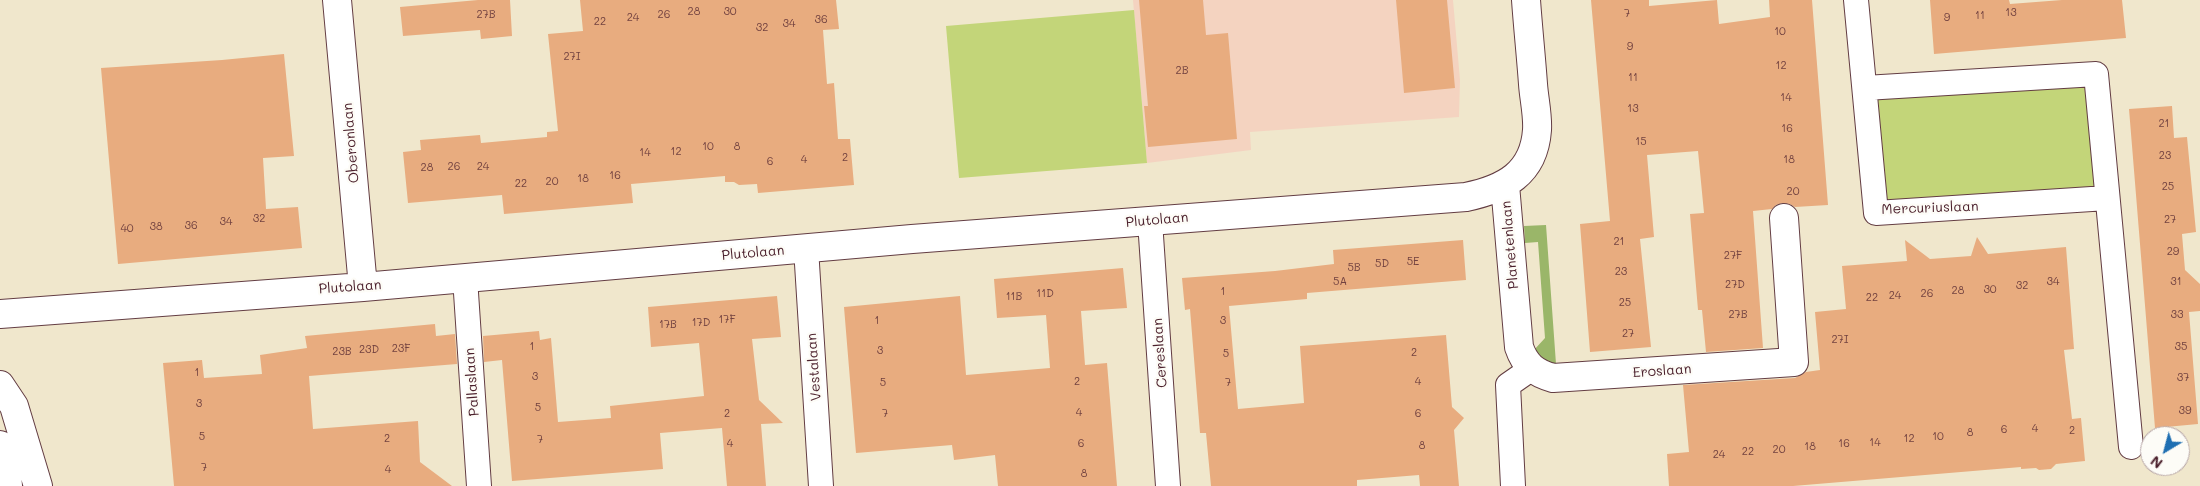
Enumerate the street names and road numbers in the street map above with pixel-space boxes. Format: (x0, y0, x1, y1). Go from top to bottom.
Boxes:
street label: Oberonlaan (339, 102, 363, 184)
street label: Mercuriuslaan (1881, 198, 1979, 218)
street label: Planetenlaan (1498, 200, 1522, 290)
street label: Plutolaan (1125, 209, 1189, 231)
street label: Plutolaan (721, 242, 785, 264)
street label: Plutolaan (318, 276, 382, 298)
street label: Cereslaan (1149, 318, 1171, 388)
street label: Vestalaan (803, 332, 825, 402)
street label: Pallaslaan (461, 347, 483, 417)
street label: Eroslaan (1632, 361, 1692, 381)

